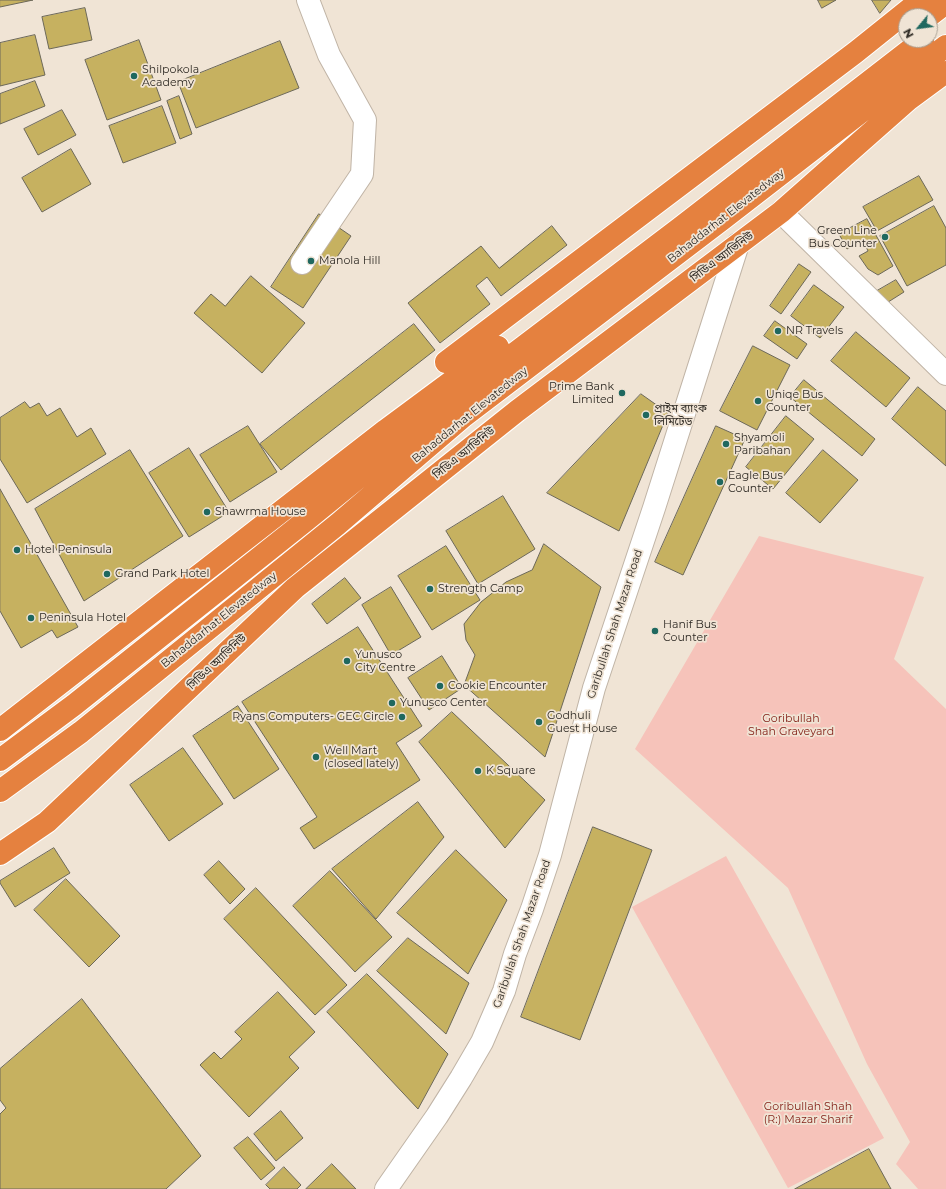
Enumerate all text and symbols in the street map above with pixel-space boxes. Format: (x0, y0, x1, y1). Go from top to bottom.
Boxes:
north arrow (898, 8, 938, 48)
text: N (900, 26, 917, 41)
place label: Shilpokola Academy (142, 63, 199, 89)
marker: Shilpokola Academy (129, 71, 139, 81)
street label: Bahaddarhat Elevatedway (665, 166, 787, 266)
place label: Green Line Bus Counter (808, 224, 877, 250)
street label: সিডিএ অ্যাভিনিউ (688, 229, 756, 285)
marker: Green Line Bus Counter (880, 232, 890, 242)
place label: Manola Hill (319, 254, 380, 268)
marker: Manola Hill (306, 256, 316, 266)
place label: NR Travels (786, 324, 843, 338)
marker: NR Travels (773, 326, 783, 336)
street label: Bahaddarhat Elevatedway (410, 364, 530, 466)
place label: Prime Bank Limited (549, 380, 614, 406)
marker: Prime Bank Limited (617, 388, 627, 398)
place label: Uniqe Bus Counter (766, 388, 823, 414)
marker: Uniqe Bus Counter (753, 396, 763, 406)
place label: প্রাইম ব্যাংক লিমিটেড (654, 402, 707, 428)
marker: প্রাইম ব্যাংক লিমিটেড (641, 410, 651, 420)
street label: সিডিএ অ্যাভিনিউ (431, 424, 497, 482)
place label: Shyamoli Paribahan (734, 431, 791, 457)
marker: Shyamoli Paribahan (721, 439, 731, 449)
place label: Eagle Bus Counter (728, 469, 783, 495)
marker: Eagle Bus Counter (715, 477, 725, 487)
place label: Shawrma House (215, 505, 306, 519)
marker: Shawrma House (202, 507, 212, 517)
place label: Hotel Peninsula (25, 543, 112, 557)
marker: Hotel Peninsula (12, 545, 22, 555)
street label: Garibullah Shah Mazar Road (585, 548, 645, 700)
place label: Grand Park Hotel (115, 567, 209, 581)
marker: Grand Park Hotel (102, 569, 112, 579)
street label: Bahaddarhat Elevatedway (159, 569, 279, 671)
place label: Strength Camp (438, 582, 523, 596)
marker: Strength Camp (425, 584, 435, 594)
place label: Peninsula Hotel (39, 611, 126, 625)
marker: Peninsula Hotel (26, 613, 36, 623)
place label: Hanif Bus Counter (663, 618, 716, 644)
marker: Hanif Bus Counter (650, 626, 660, 636)
street label: সিডিএ অ্যাভিনিউ (185, 632, 249, 692)
place label: Yunusco City Centre (355, 648, 416, 674)
marker: Yunusco City Centre (342, 656, 352, 666)
place label: Cookie Encounter (448, 679, 546, 693)
marker: Cookie Encounter (435, 681, 445, 691)
place label: Yunusco Center (400, 696, 487, 710)
marker: Yunusco Center (387, 698, 397, 708)
place label: Godhuli Guest House (547, 709, 617, 735)
place label: Ryans Computers- GEC Circle (232, 710, 394, 724)
marker: Ryans Computers- GEC Circle (397, 712, 407, 722)
park label: Goribullah Shah Graveyard (748, 712, 834, 738)
marker: Godhuli Guest House (534, 717, 544, 727)
place label: Well Mart (closed lately) (324, 744, 399, 770)
marker: Well Mart (closed lately) (311, 752, 321, 762)
place label: K Square (486, 764, 536, 778)
marker: K Square (473, 766, 483, 776)
street label: Garibullah Shah Mazar Road (490, 858, 554, 1010)
park label: Goribullah Shah (R:) Mazar Sharif (764, 1100, 852, 1126)

